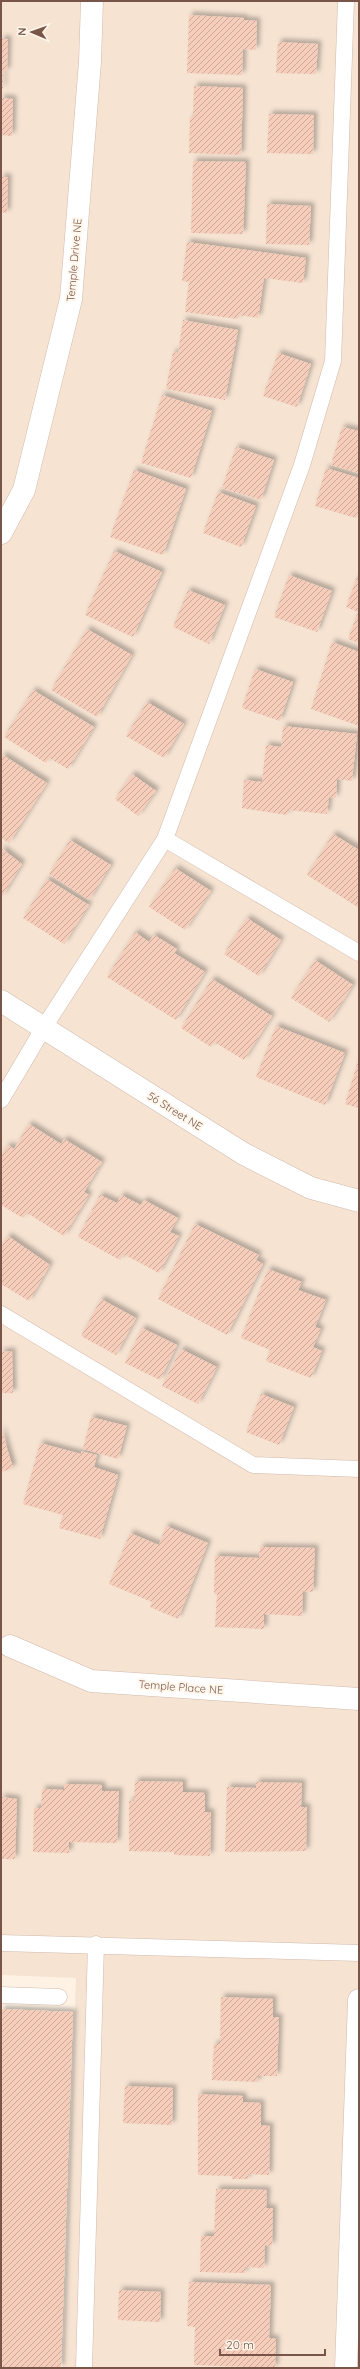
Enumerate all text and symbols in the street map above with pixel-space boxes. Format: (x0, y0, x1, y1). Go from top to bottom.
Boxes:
north arrow (12, 12, 52, 52)
text: N (15, 27, 29, 36)
street label: Temple Drive NE (63, 218, 85, 302)
street label: 56 Street NE (145, 1089, 205, 1133)
street label: Temple Place NE (138, 1677, 224, 1697)
scale bar (220, 2331, 325, 2357)
text: 20 m (226, 2337, 254, 2352)

